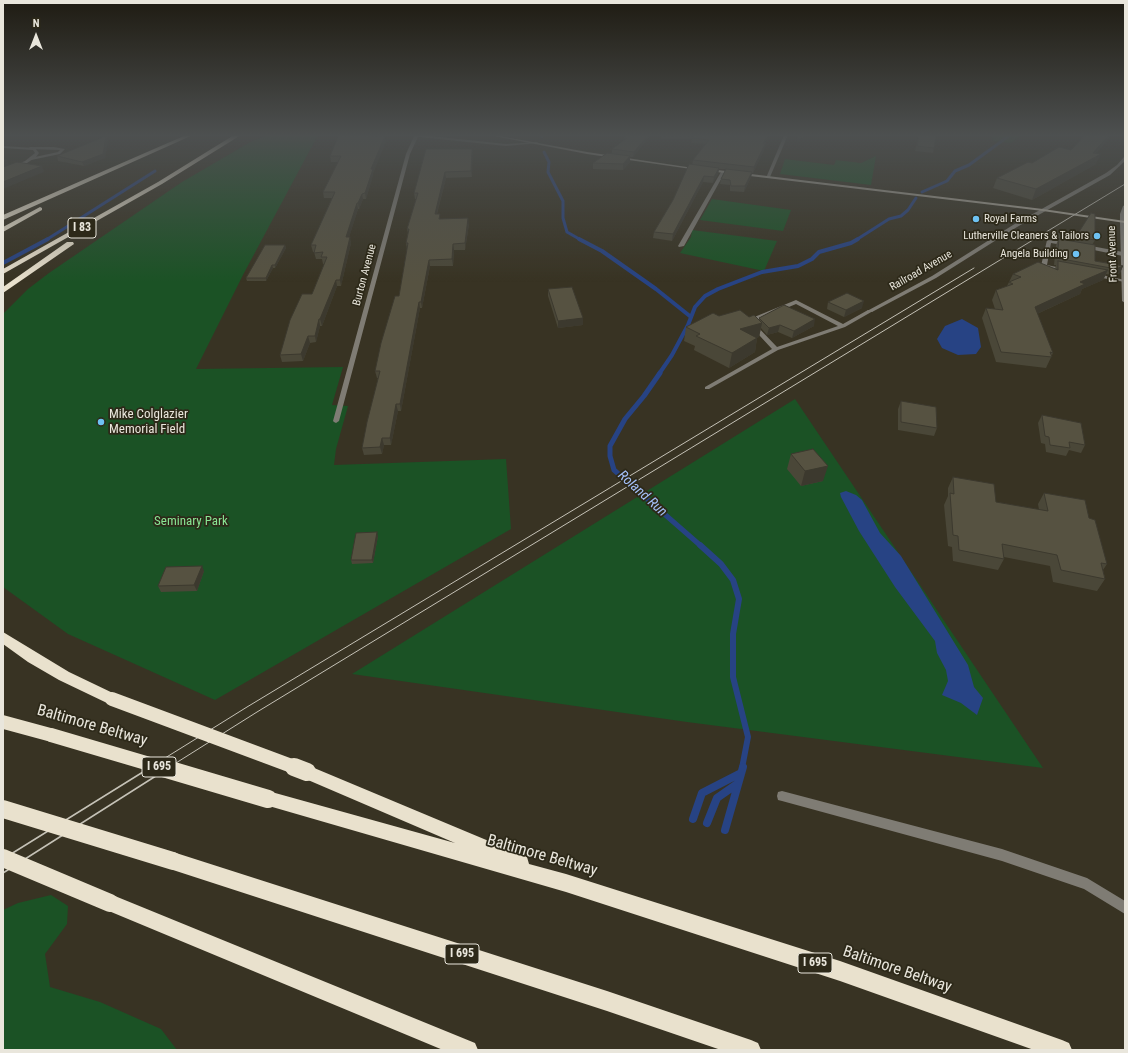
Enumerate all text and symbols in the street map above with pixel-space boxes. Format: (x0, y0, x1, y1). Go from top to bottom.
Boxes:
north arrow (16, 16, 56, 56)
text: N (33, 17, 39, 30)
place label: Royal Farms (984, 212, 1037, 226)
marker: Royal Farms (971, 214, 981, 224)
road number: I 83 (68, 218, 96, 238)
street label: Front Avenue (1105, 225, 1121, 283)
place label: Lutherville Cleaners & Tailors (963, 229, 1089, 243)
marker: Lutherville Cleaners & Tailors (1092, 231, 1102, 241)
street label: Burton Avenue (350, 243, 380, 307)
place label: Angela Building (1000, 247, 1068, 261)
street label: Railroad Avenue (887, 248, 955, 294)
marker: Angela Building (1071, 249, 1081, 259)
place label: Mike Colglazier Memorial Field (109, 407, 188, 438)
marker: Mike Colglazier Memorial Field (96, 417, 106, 427)
water label: Roland Run (614, 468, 670, 520)
park label: Seminary Park (154, 514, 228, 530)
street label: Baltimore Beltway (35, 701, 149, 751)
road number: I 695 (142, 757, 176, 777)
street label: Baltimore Beltway (485, 831, 599, 881)
street label: Baltimore Beltway (840, 942, 954, 998)
road number: I 695 (445, 944, 479, 964)
road number: I 695 (798, 953, 832, 973)

